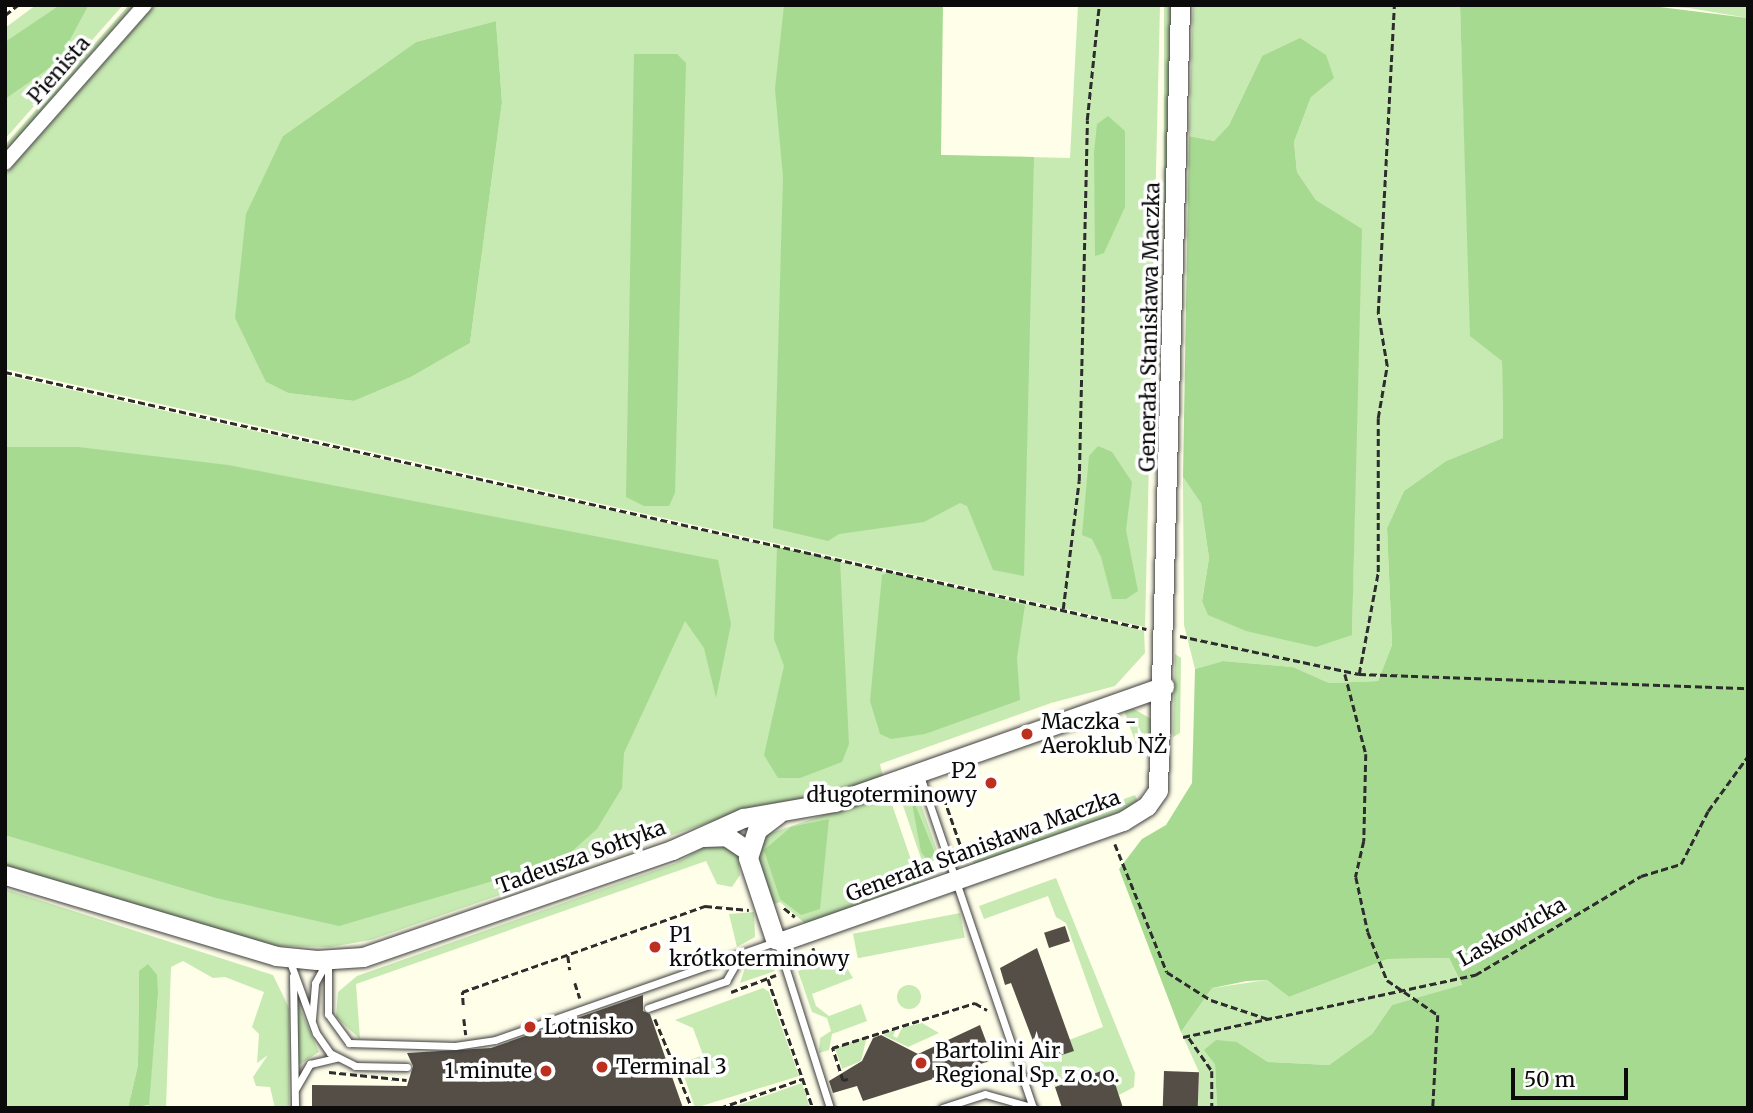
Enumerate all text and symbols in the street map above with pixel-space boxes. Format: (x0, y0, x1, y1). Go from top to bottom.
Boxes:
street label: Pienista (23, 31, 95, 109)
street label: Generała Stanisława Maczka (1135, 182, 1165, 472)
place label: Maczka - Aeroklub NŻ (1041, 709, 1167, 759)
marker: Maczka - Aeroklub NŻ (1019, 726, 1035, 742)
place label: P2 długoterminowy (806, 758, 977, 808)
marker: P2 długoterminowy (983, 775, 999, 791)
street label: Generała Stanisława Maczka (843, 785, 1123, 907)
street label: Tadeusza Sołtyka (493, 815, 669, 899)
street label: Laskowicka (1454, 892, 1570, 972)
place label: P1 krótkoterminowy (669, 922, 849, 972)
marker: P1 krótkoterminowy (647, 939, 663, 955)
place label: Lotnisko (544, 1014, 634, 1040)
marker: Lotnisko (522, 1019, 538, 1035)
place label: Bartolini Air Regional Sp. z o. o. (935, 1038, 1120, 1088)
place label: Terminal 3 (616, 1054, 727, 1080)
scale bar (1515, 1054, 1632, 1098)
marker: Bartolini Air Regional Sp. z o. o. (913, 1055, 929, 1071)
place label: 1 minute (445, 1058, 532, 1084)
marker: Terminal 3 (594, 1059, 610, 1075)
marker: 1 minute (538, 1063, 554, 1079)
text: 50 m (1524, 1066, 1575, 1093)

